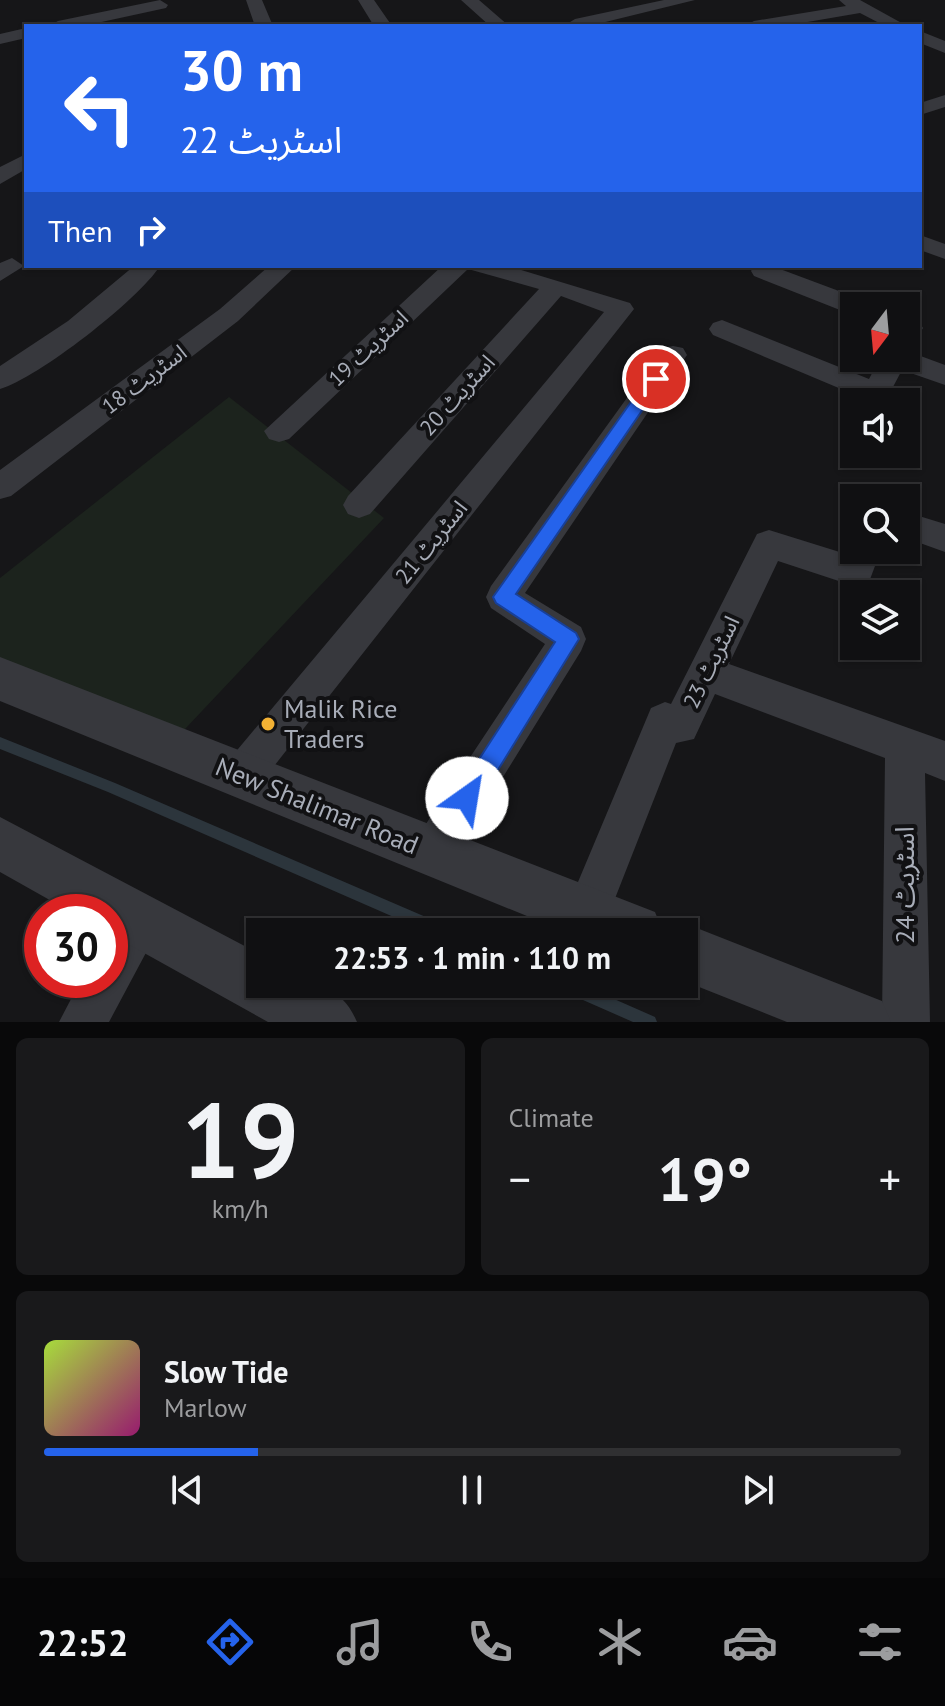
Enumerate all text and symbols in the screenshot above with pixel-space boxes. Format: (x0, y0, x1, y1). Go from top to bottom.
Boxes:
text: 30 m (180, 34, 303, 106)
icon: left (48, 56, 152, 160)
text: اسٹریٹ 22 (180, 116, 342, 163)
icon: right (129, 208, 173, 252)
text: Then (48, 211, 113, 250)
north arrow (840, 292, 920, 372)
map controls (840, 292, 920, 660)
street label: اسٹریٹ 19 (322, 304, 414, 392)
street label: اسٹریٹ 18 (96, 338, 192, 420)
pin (622, 345, 690, 413)
street label: اسٹریٹ 20 (413, 349, 501, 441)
icon: arrive (634, 357, 678, 401)
button: sound (840, 388, 920, 468)
button: search (840, 484, 920, 564)
street label: اسٹریٹ 21 (389, 495, 473, 589)
button: layers (840, 580, 920, 660)
street label: اسٹریٹ 23 (677, 611, 745, 713)
place label: Malik Rice Traders (284, 692, 397, 755)
marker: Malik Rice Traders (259, 715, 277, 733)
street label: New Shalimar Road (211, 750, 424, 861)
position arrow (425, 756, 509, 840)
street label: اسٹریٹ 24 (888, 826, 921, 944)
speed limit sign: 30 (24, 894, 128, 998)
text: 22:53 · 1 min · 110 m (333, 938, 611, 977)
text: 19 (181, 1072, 299, 1207)
text: Climate (509, 1101, 594, 1134)
text: 19° (658, 1140, 752, 1218)
text: − (509, 1150, 531, 1207)
text: + (879, 1150, 901, 1207)
text: km/h (212, 1192, 269, 1225)
text: Slow Tide (164, 1352, 289, 1391)
text: Marlow (164, 1391, 247, 1424)
icon: previous (165, 1468, 209, 1512)
icon: pause (450, 1468, 494, 1512)
icon: next (736, 1468, 780, 1512)
icon: directions (202, 1614, 258, 1670)
icon: music (332, 1614, 388, 1670)
icon: phone (462, 1614, 518, 1670)
icon: climate (592, 1614, 648, 1670)
icon: car (722, 1614, 778, 1670)
icon: filters (852, 1614, 908, 1670)
text: 22:52 (37, 1619, 128, 1666)

